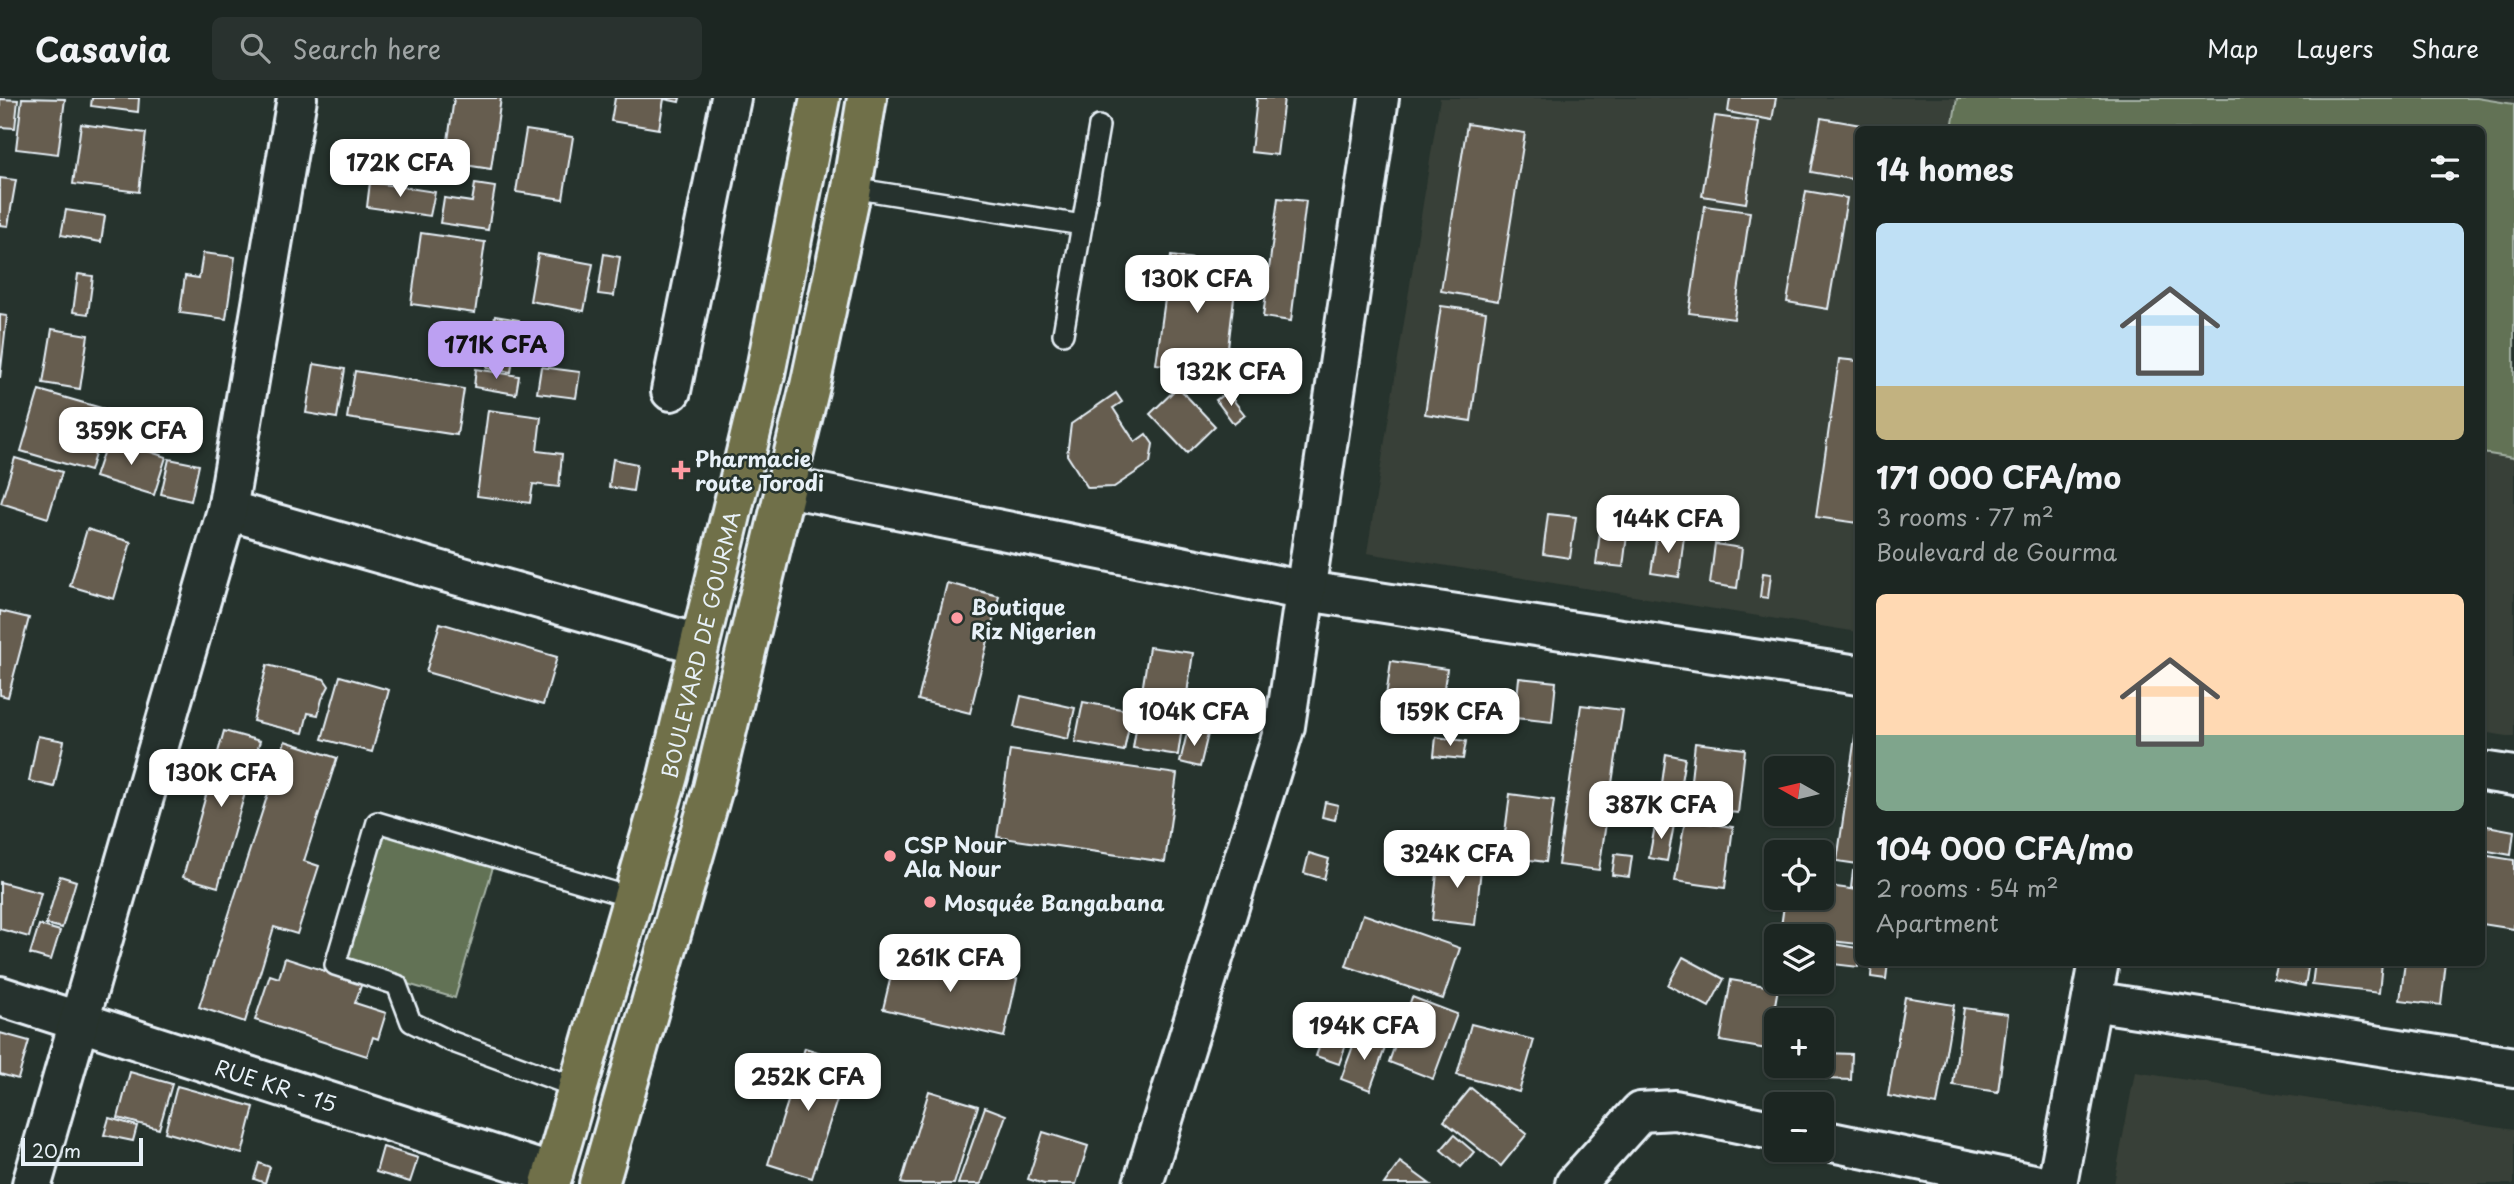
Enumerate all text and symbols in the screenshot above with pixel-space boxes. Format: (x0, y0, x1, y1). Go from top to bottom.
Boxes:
search box (212, 17, 702, 80)
text: Casavia (35, 23, 170, 73)
icon: search (236, 29, 274, 67)
text: Search here (292, 29, 441, 68)
text: Map (2207, 30, 2258, 66)
text: Layers (2296, 30, 2373, 66)
text: Share (2411, 30, 2479, 66)
pin: 172K CFA (328, 140, 472, 199)
text: 172K CFA (346, 144, 454, 179)
text: 14 homes (1876, 146, 2014, 191)
icon: filters (2426, 149, 2464, 187)
pin: 130K CFA (1125, 256, 1269, 315)
text: 130K CFA (1141, 260, 1253, 295)
icon: home (2107, 268, 2233, 394)
pin: 171K CFA (424, 322, 568, 381)
text: 171K CFA (444, 326, 548, 361)
pin: 132K CFA (1159, 348, 1303, 408)
text: 132K CFA (1176, 353, 1286, 388)
pin: 359K CFA (59, 408, 203, 467)
text: 359K CFA (75, 412, 187, 447)
place label: Pharmacie route Torodi (695, 442, 824, 498)
text: 171 000 CFA/mo (1876, 454, 2121, 499)
marker: Pharmacie route Torodi (673, 462, 689, 478)
pin: 144K CFA (1596, 496, 1740, 555)
text: 3 rooms · 77 m² (1876, 499, 2054, 534)
text: 144K CFA (1612, 500, 1724, 535)
street label: BOULEVARD DE GOURMA (652, 508, 747, 781)
text: Boulevard de Gourma (1876, 534, 2117, 569)
place label: Boutique Riz Nigerien (971, 590, 1096, 646)
marker: Boutique Riz Nigerien (949, 610, 965, 626)
icon: home (2107, 639, 2233, 765)
pin: 104K CFA (1122, 688, 1266, 748)
pin: 159K CFA (1378, 688, 1522, 748)
text: 104K CFA (1139, 693, 1249, 728)
text: 159K CFA (1396, 693, 1504, 728)
pin: 130K CFA (149, 750, 293, 809)
text: 130K CFA (165, 754, 277, 789)
north arrow (1764, 756, 1834, 826)
map controls (1764, 756, 1834, 1162)
pin: 387K CFA (1589, 782, 1733, 841)
text: 387K CFA (1605, 786, 1717, 821)
text: 104 000 CFA/mo (1876, 825, 2133, 870)
place label: CSP Nour Ala Nour (904, 828, 1007, 884)
pin: 324K CFA (1385, 830, 1529, 890)
text: 324K CFA (1400, 835, 1514, 870)
button: locate (1764, 840, 1834, 910)
marker: CSP Nour Ala Nour (882, 848, 898, 864)
text: 2 rooms · 54 m² (1876, 870, 2059, 905)
place label: Mosquée Bangabana (944, 886, 1165, 918)
marker: Mosquée Bangabana (922, 894, 938, 910)
text: Apartment (1876, 905, 1999, 940)
button: layers (1764, 924, 1834, 994)
pin: 261K CFA (878, 934, 1022, 994)
text: 261K CFA (895, 939, 1005, 974)
pin: 194K CFA (1292, 1002, 1436, 1062)
text: 194K CFA (1309, 1007, 1419, 1042)
button: + (1764, 1008, 1834, 1078)
street label: RUE KR - 15 (211, 1050, 341, 1119)
pin: 252K CFA (736, 1054, 880, 1113)
text: 252K CFA (751, 1058, 865, 1093)
button: − (1764, 1092, 1834, 1162)
scale bar (21, 1135, 144, 1167)
text: 20 m (32, 1136, 81, 1164)

